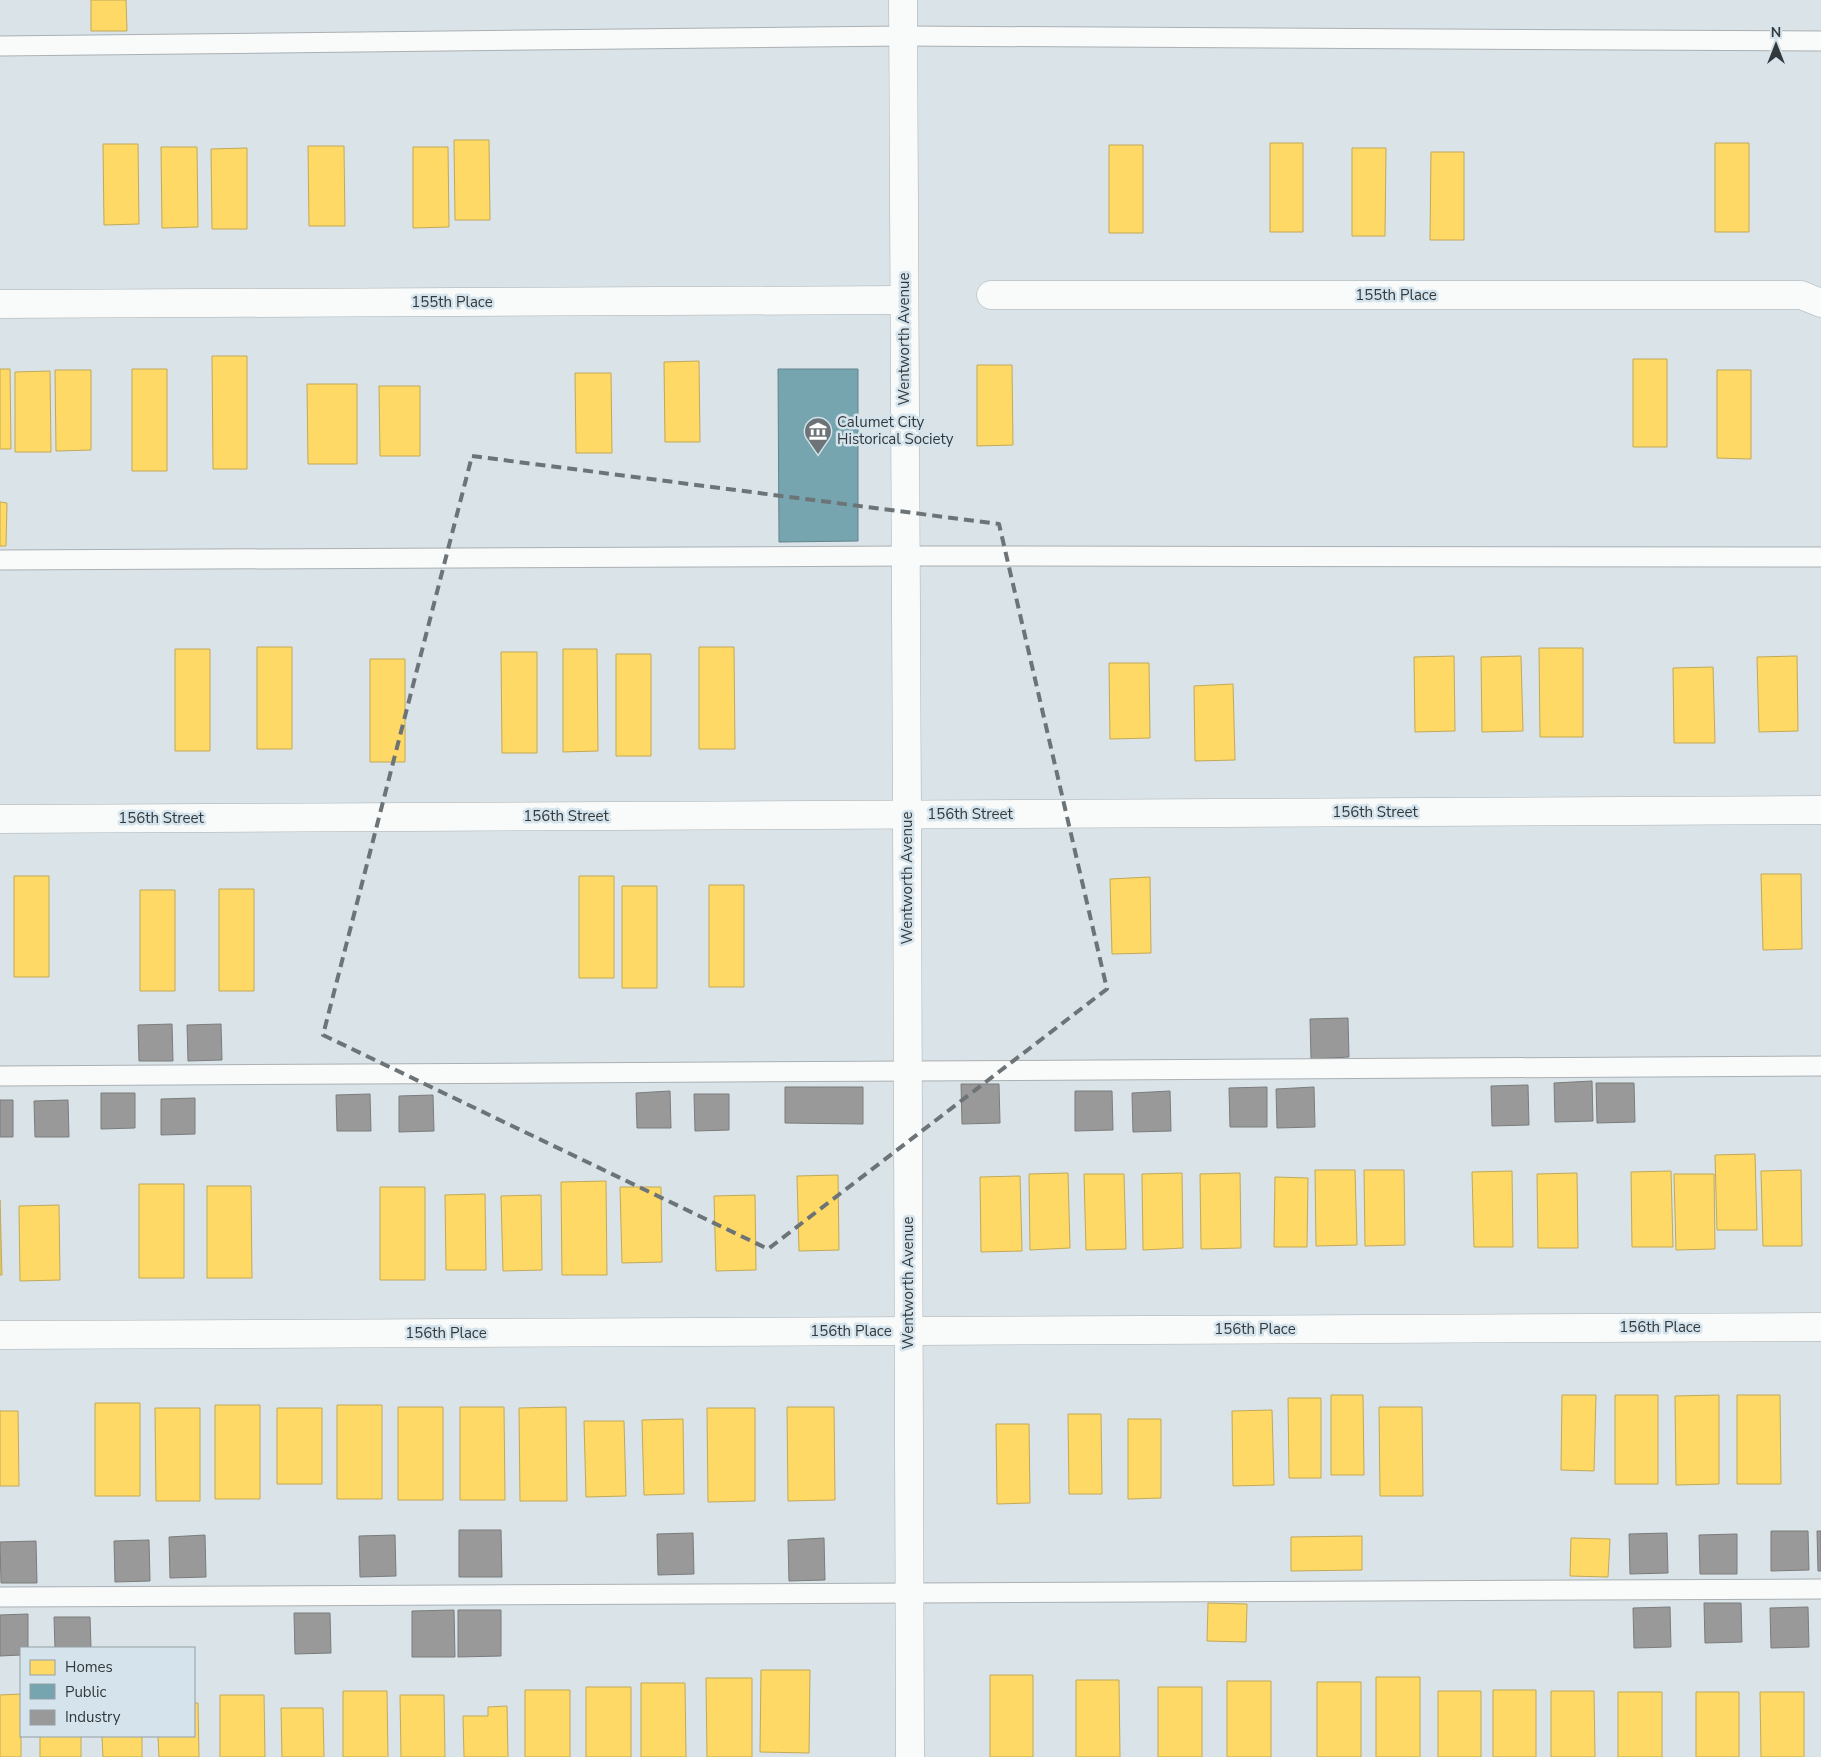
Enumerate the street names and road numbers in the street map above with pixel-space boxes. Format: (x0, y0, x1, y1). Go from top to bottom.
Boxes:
street label: Wentworth Avenue (894, 273, 914, 405)
street label: 155th Place (1355, 285, 1437, 305)
street label: 155th Place (411, 292, 493, 312)
street label: 156th Street (1332, 802, 1419, 822)
street label: 156th Street (927, 804, 1014, 824)
street label: 156th Street (523, 806, 610, 826)
street label: 156th Street (118, 808, 205, 828)
street label: Wentworth Avenue (897, 812, 917, 944)
street label: Wentworth Avenue (898, 1217, 918, 1349)
street label: 156th Place (1619, 1317, 1701, 1337)
street label: 156th Place (1214, 1319, 1296, 1339)
street label: 156th Place (810, 1321, 892, 1341)
street label: 156th Place (405, 1323, 487, 1343)

